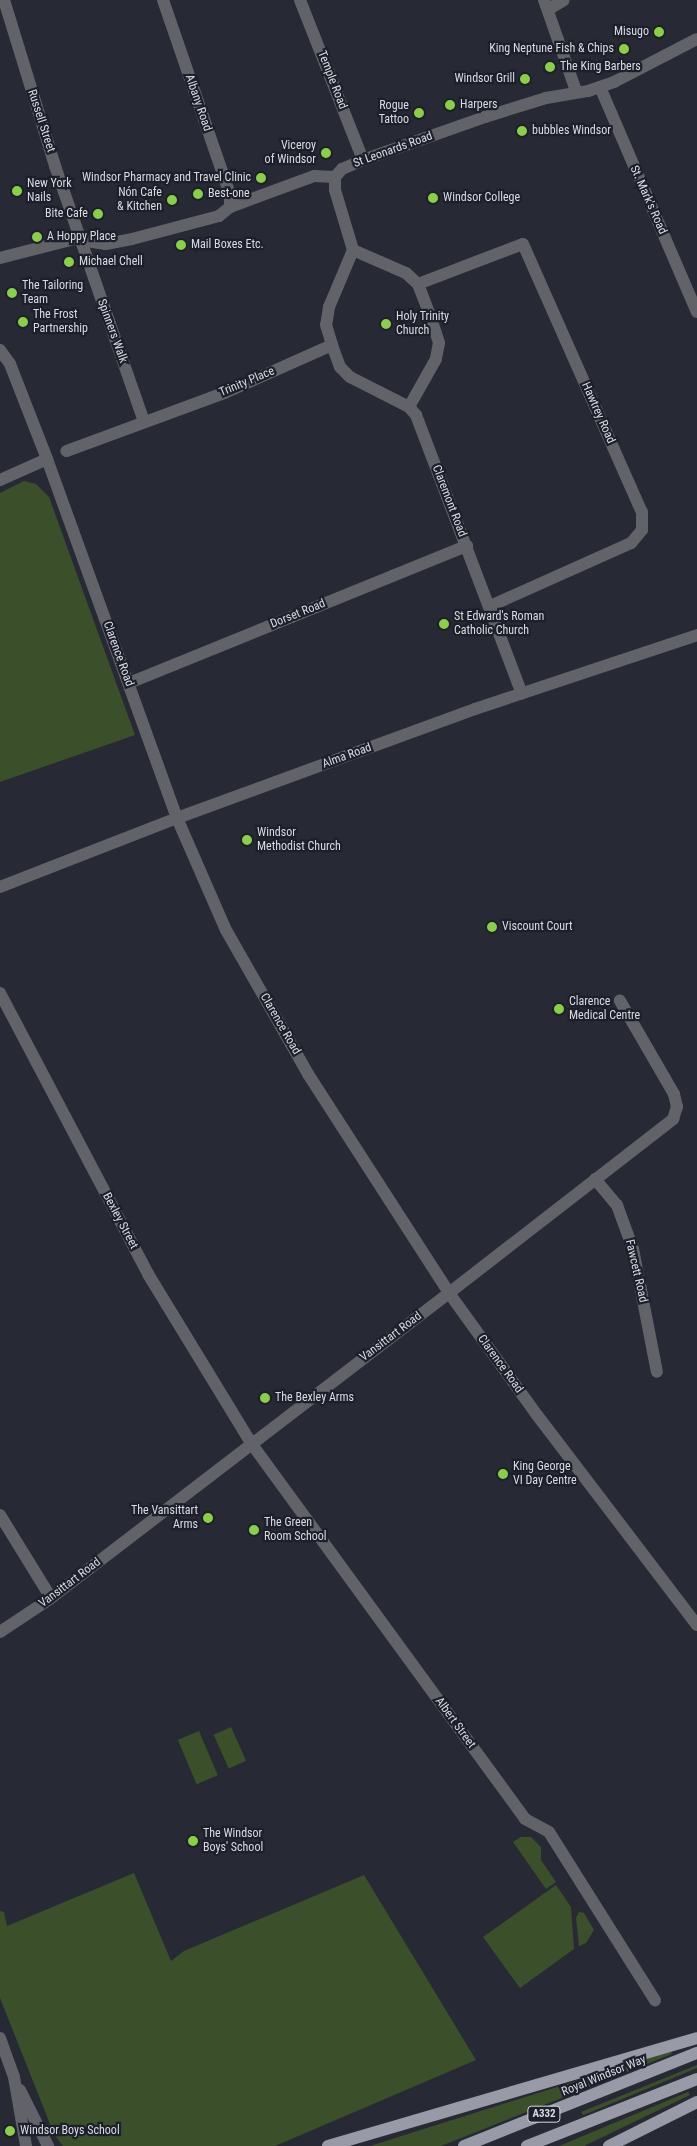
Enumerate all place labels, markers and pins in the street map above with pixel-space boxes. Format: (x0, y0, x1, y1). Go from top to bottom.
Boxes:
place label: Misugo (614, 25, 649, 39)
marker: Misugo (653, 26, 665, 38)
place label: King Neptune Fish & Chips (489, 42, 614, 56)
marker: King Neptune Fish & Chips (618, 43, 630, 55)
place label: The King Barbers (560, 60, 641, 74)
marker: The King Barbers (544, 61, 556, 73)
place label: Windsor Grill (454, 72, 515, 86)
marker: Windsor Grill (519, 73, 531, 85)
place label: Harpers (460, 98, 498, 112)
place label: Rogue Tattoo (379, 99, 409, 127)
marker: Harpers (444, 99, 456, 111)
marker: Rogue Tattoo (413, 107, 425, 119)
place label: bubbles Windsor (532, 124, 611, 138)
marker: bubbles Windsor (516, 125, 528, 137)
place label: Viceroy of Windsor (265, 139, 316, 167)
marker: Viceroy of Windsor (320, 147, 332, 159)
place label: Windsor Pharmacy and Travel Clinic (82, 171, 251, 185)
marker: Windsor Pharmacy and Travel Clinic (255, 172, 267, 184)
place label: New York Nails (27, 177, 72, 205)
marker: New York Nails (11, 185, 23, 197)
place label: Nón Cafe & Kitchen (117, 186, 162, 214)
place label: Best-one (208, 187, 250, 201)
marker: Best-one (192, 188, 204, 200)
place label: Windsor College (443, 191, 520, 205)
marker: Windsor College (427, 192, 439, 204)
marker: Nón Cafe & Kitchen (166, 194, 178, 206)
place label: Bite Cafe (45, 207, 88, 221)
marker: Bite Cafe (92, 208, 104, 220)
place label: A Hoppy Place (47, 230, 116, 244)
marker: A Hoppy Place (31, 231, 43, 243)
place label: Mail Boxes Etc. (191, 238, 264, 252)
marker: Mail Boxes Etc. (175, 239, 187, 251)
place label: Michael Chell (79, 255, 143, 269)
marker: Michael Chell (63, 256, 75, 268)
place label: The Tailoring Team (22, 279, 83, 307)
marker: The Tailoring Team (6, 287, 18, 299)
place label: The Frost Partnership (33, 308, 88, 336)
place label: Holy Trinity Church (396, 310, 449, 338)
marker: The Frost Partnership (17, 316, 29, 328)
marker: Holy Trinity Church (380, 318, 392, 330)
place label: St Edward's Roman Catholic Church (454, 610, 544, 638)
marker: St Edward's Roman Catholic Church (438, 618, 450, 630)
place label: Windsor Methodist Church (257, 826, 341, 854)
marker: Windsor Methodist Church (241, 834, 253, 846)
place label: Viscount Court (502, 920, 573, 934)
marker: Viscount Court (486, 921, 498, 933)
place label: Clarence Medical Centre (569, 995, 640, 1023)
marker: Clarence Medical Centre (553, 1003, 565, 1015)
place label: The Bexley Arms (275, 1391, 354, 1405)
marker: The Bexley Arms (259, 1392, 271, 1404)
place label: King George VI Day Centre (513, 1460, 577, 1488)
marker: King George VI Day Centre (497, 1468, 509, 1480)
place label: The Vansittart Arms (131, 1504, 198, 1532)
marker: The Vansittart Arms (202, 1512, 214, 1524)
place label: The Green Room School (264, 1516, 327, 1544)
marker: The Green Room School (248, 1524, 260, 1536)
place label: The Windsor Boys' School (203, 1827, 263, 1855)
marker: The Windsor Boys' School (187, 1835, 199, 1847)
place label: Windsor Boys School (20, 2124, 120, 2138)
marker: Windsor Boys School (4, 2125, 16, 2137)

